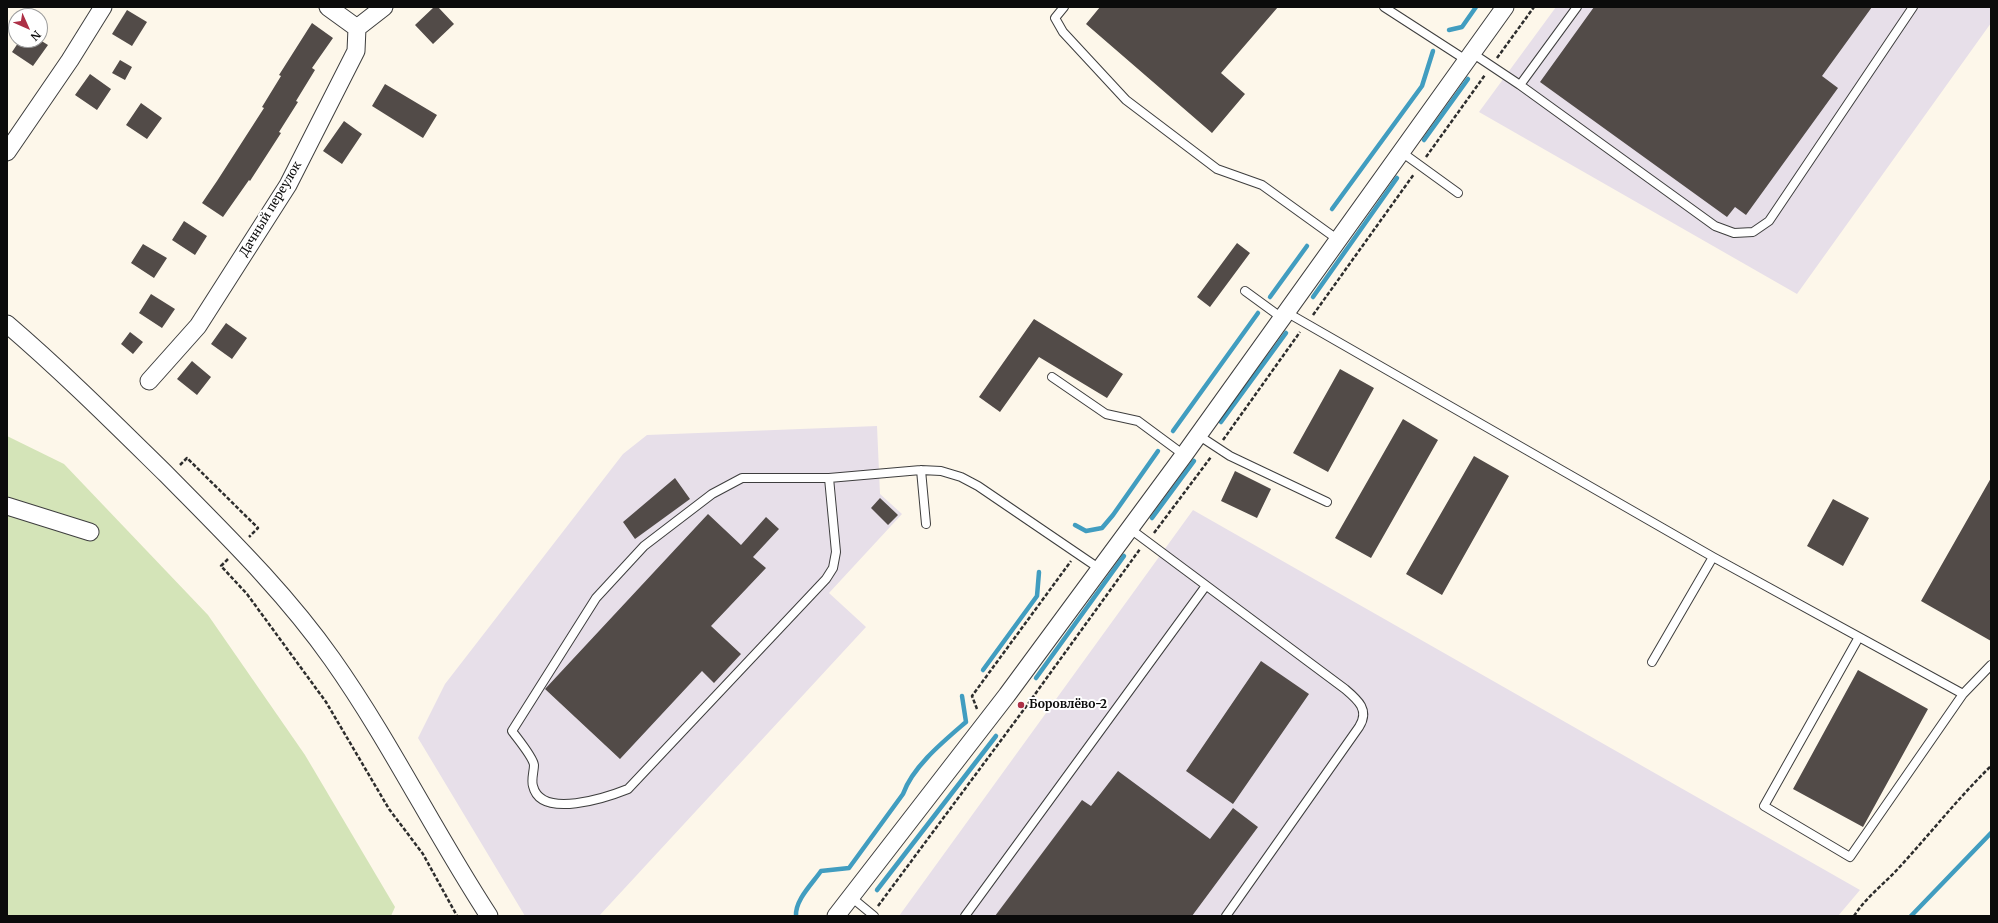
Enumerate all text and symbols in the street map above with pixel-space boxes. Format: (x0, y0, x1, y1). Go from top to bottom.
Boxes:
north arrow (8, 8, 48, 48)
text: N (28, 28, 44, 44)
street label: Дачный переулок (237, 159, 305, 259)
place label: Боровлёво-2 (1029, 698, 1107, 712)
marker: Боровлёво-2 (1016, 700, 1026, 710)

